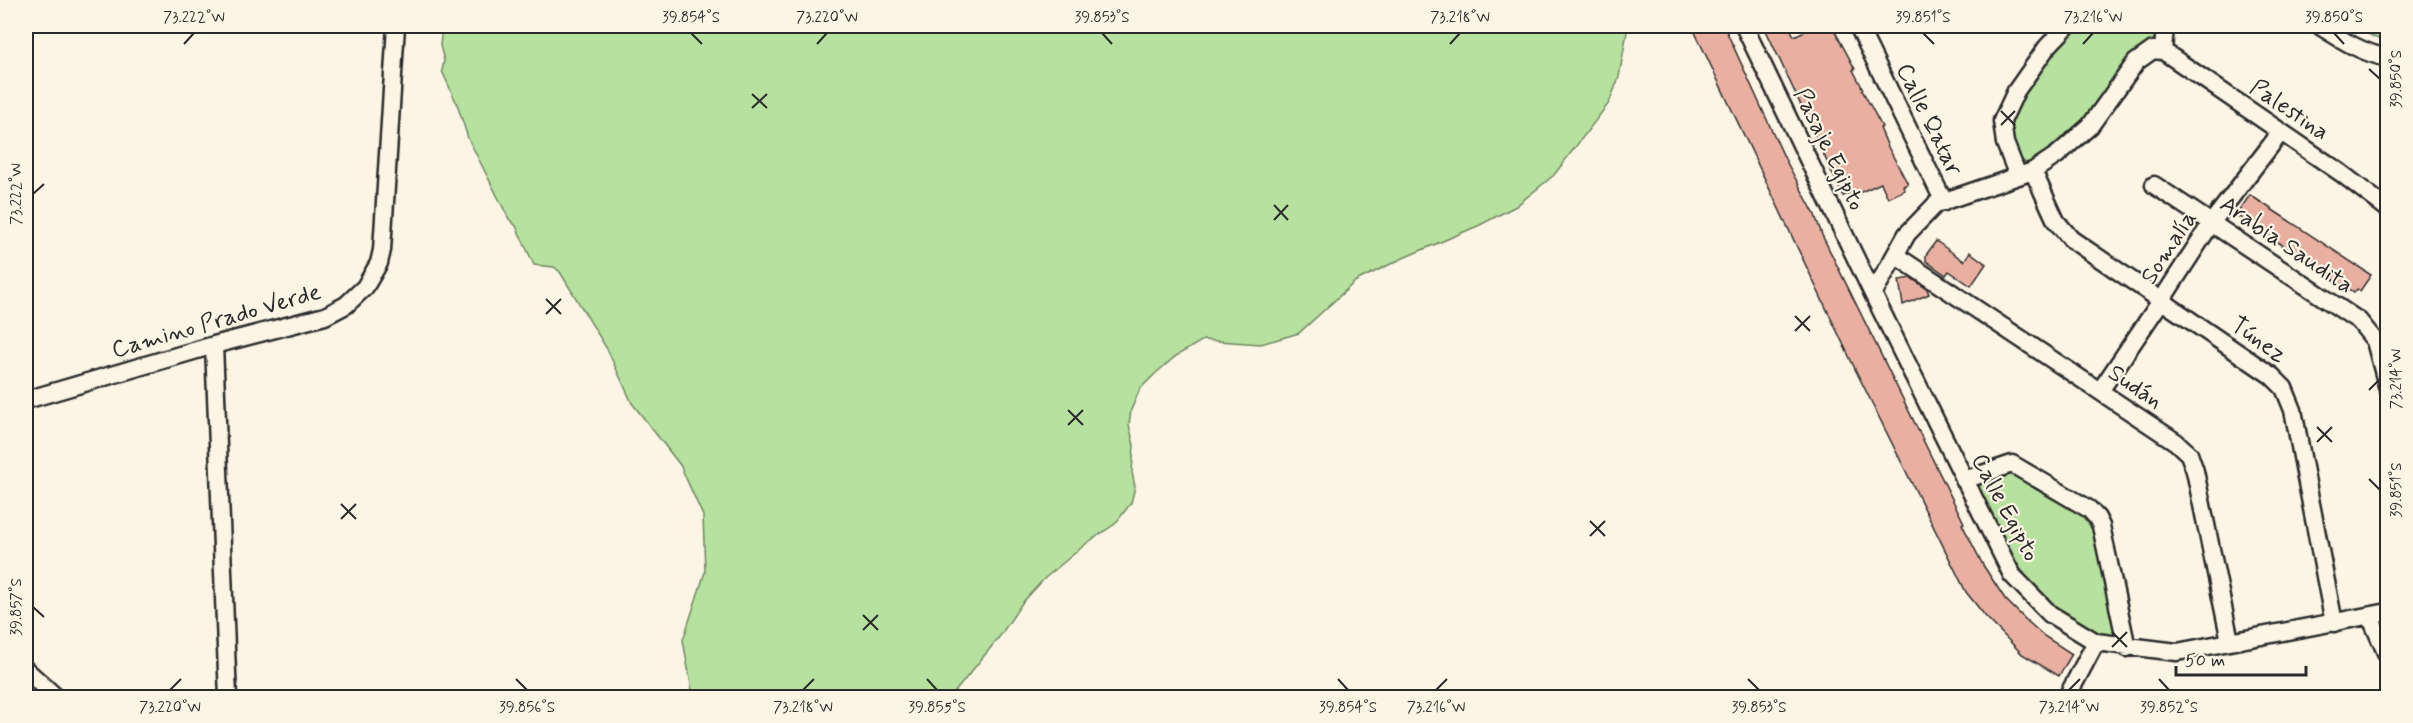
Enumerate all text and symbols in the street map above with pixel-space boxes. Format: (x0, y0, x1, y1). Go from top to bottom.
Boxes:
text: 73.222°W (163, 8, 225, 28)
text: 39.854°S (662, 8, 720, 28)
text: 73.220°W (796, 8, 858, 28)
text: 39.853°S (1074, 8, 1130, 28)
text: 73.218°W (1430, 8, 1490, 28)
text: 39.851°S (1896, 8, 1950, 28)
text: 73.216°W (2064, 8, 2122, 28)
text: 39.850°S (2305, 8, 2363, 28)
text: 39.850°S (2387, 50, 2407, 108)
street label: Calle Qatar (1888, 58, 1970, 182)
street label: Palestina (2244, 72, 2335, 148)
street label: Pasaje Egipto (1786, 83, 1872, 216)
text: 73.222°W (7, 163, 27, 225)
street label: Arabia Saudita (2213, 189, 2359, 301)
street label: Somalía (2134, 205, 2205, 291)
street label: Camino Prado Verde (108, 277, 325, 366)
street label: Túnez (2224, 310, 2292, 371)
text: 73.214°W (2387, 349, 2407, 409)
street label: Sudán (2102, 358, 2169, 417)
street label: Calle Egipto (1963, 448, 2046, 567)
text: 39.851°S (2387, 463, 2407, 517)
text: 39.857°S (7, 578, 27, 636)
scale bar (2176, 639, 2306, 677)
text: 50 m (2185, 649, 2225, 673)
text: 73.220°W (139, 698, 201, 718)
text: 39.856°S (499, 698, 555, 718)
text: 73.218°W (773, 698, 833, 718)
text: 39.855°S (908, 698, 966, 718)
text: 39.854°S (1319, 698, 1377, 718)
text: 73.216°W (1407, 698, 1465, 718)
text: 39.853°S (1731, 698, 1787, 718)
text: 73.214°W (2039, 698, 2099, 718)
text: 39.852°S (2140, 698, 2198, 718)

